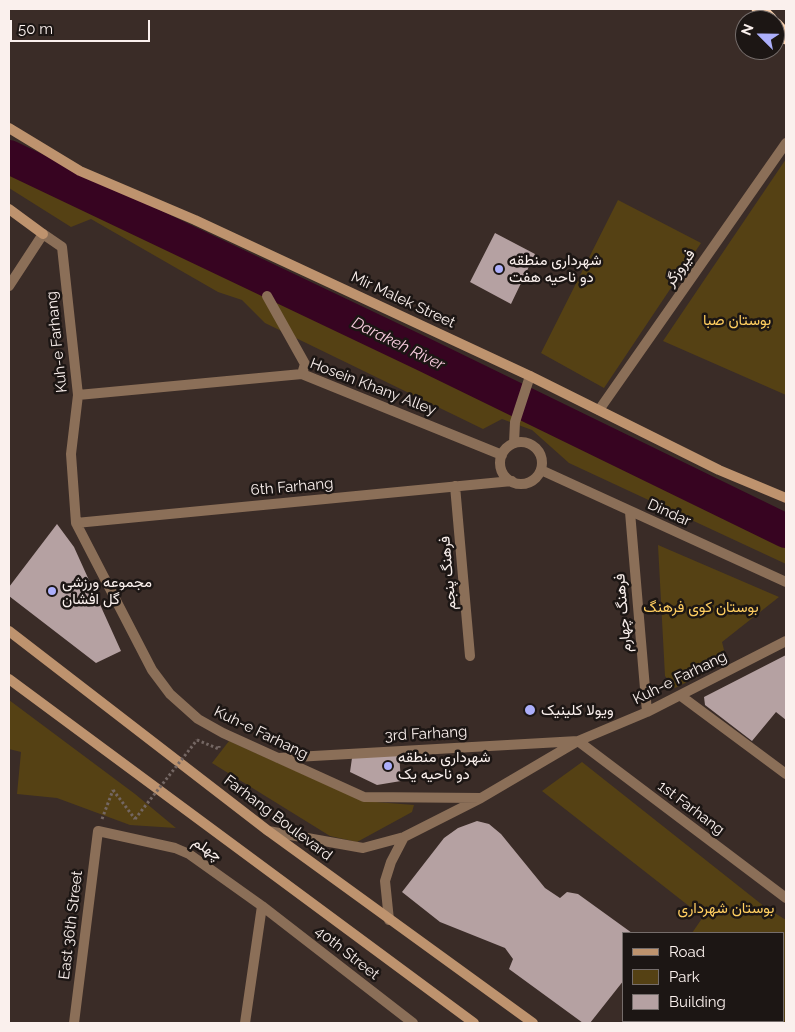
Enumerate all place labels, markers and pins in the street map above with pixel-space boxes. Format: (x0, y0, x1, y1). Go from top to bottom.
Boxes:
place label: شهرداری منطقه دو ناحیه هفت (509, 251, 602, 286)
marker: شهرداری منطقه دو ناحیه هفت (493, 263, 505, 275)
place label: مجموعه ورزشی گل افشان (62, 573, 152, 608)
marker: مجموعه ورزشی گل افشان (46, 585, 58, 597)
place label: ویولا کلینیک (541, 701, 614, 719)
marker: ویولا کلینیک (523, 703, 537, 717)
place label: شهرداری منطقه دو ناحیه یک (398, 748, 491, 783)
marker: شهرداری منطقه دو ناحیه یک (382, 760, 394, 772)

